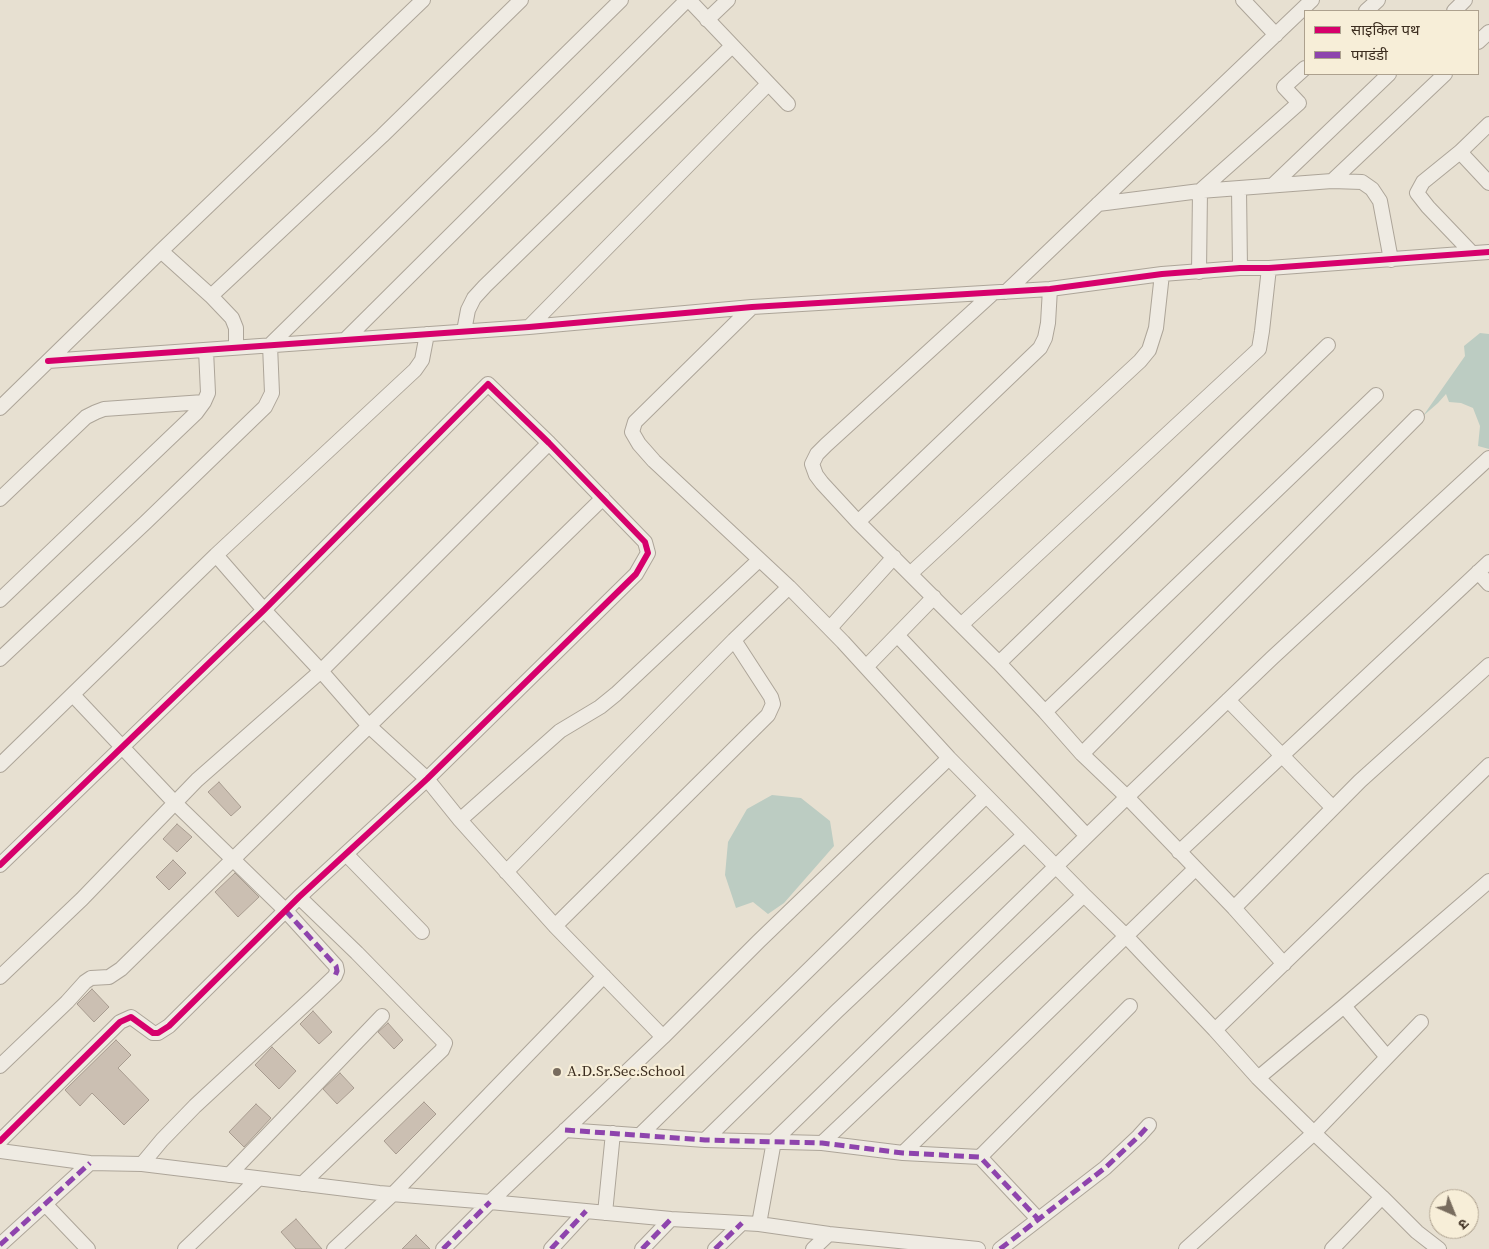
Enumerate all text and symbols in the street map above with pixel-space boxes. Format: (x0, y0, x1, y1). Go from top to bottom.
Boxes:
legend (1304, 10, 1479, 75)
text: साइकिल पथ (1351, 19, 1420, 40)
text: पगडंडी (1351, 44, 1388, 65)
place label: A.D.Sr.Sec.School (567, 1063, 685, 1081)
marker: A.D.Sr.Sec.School (551, 1066, 563, 1078)
north arrow (1429, 1189, 1479, 1239)
text: उ (1454, 1214, 1474, 1234)

